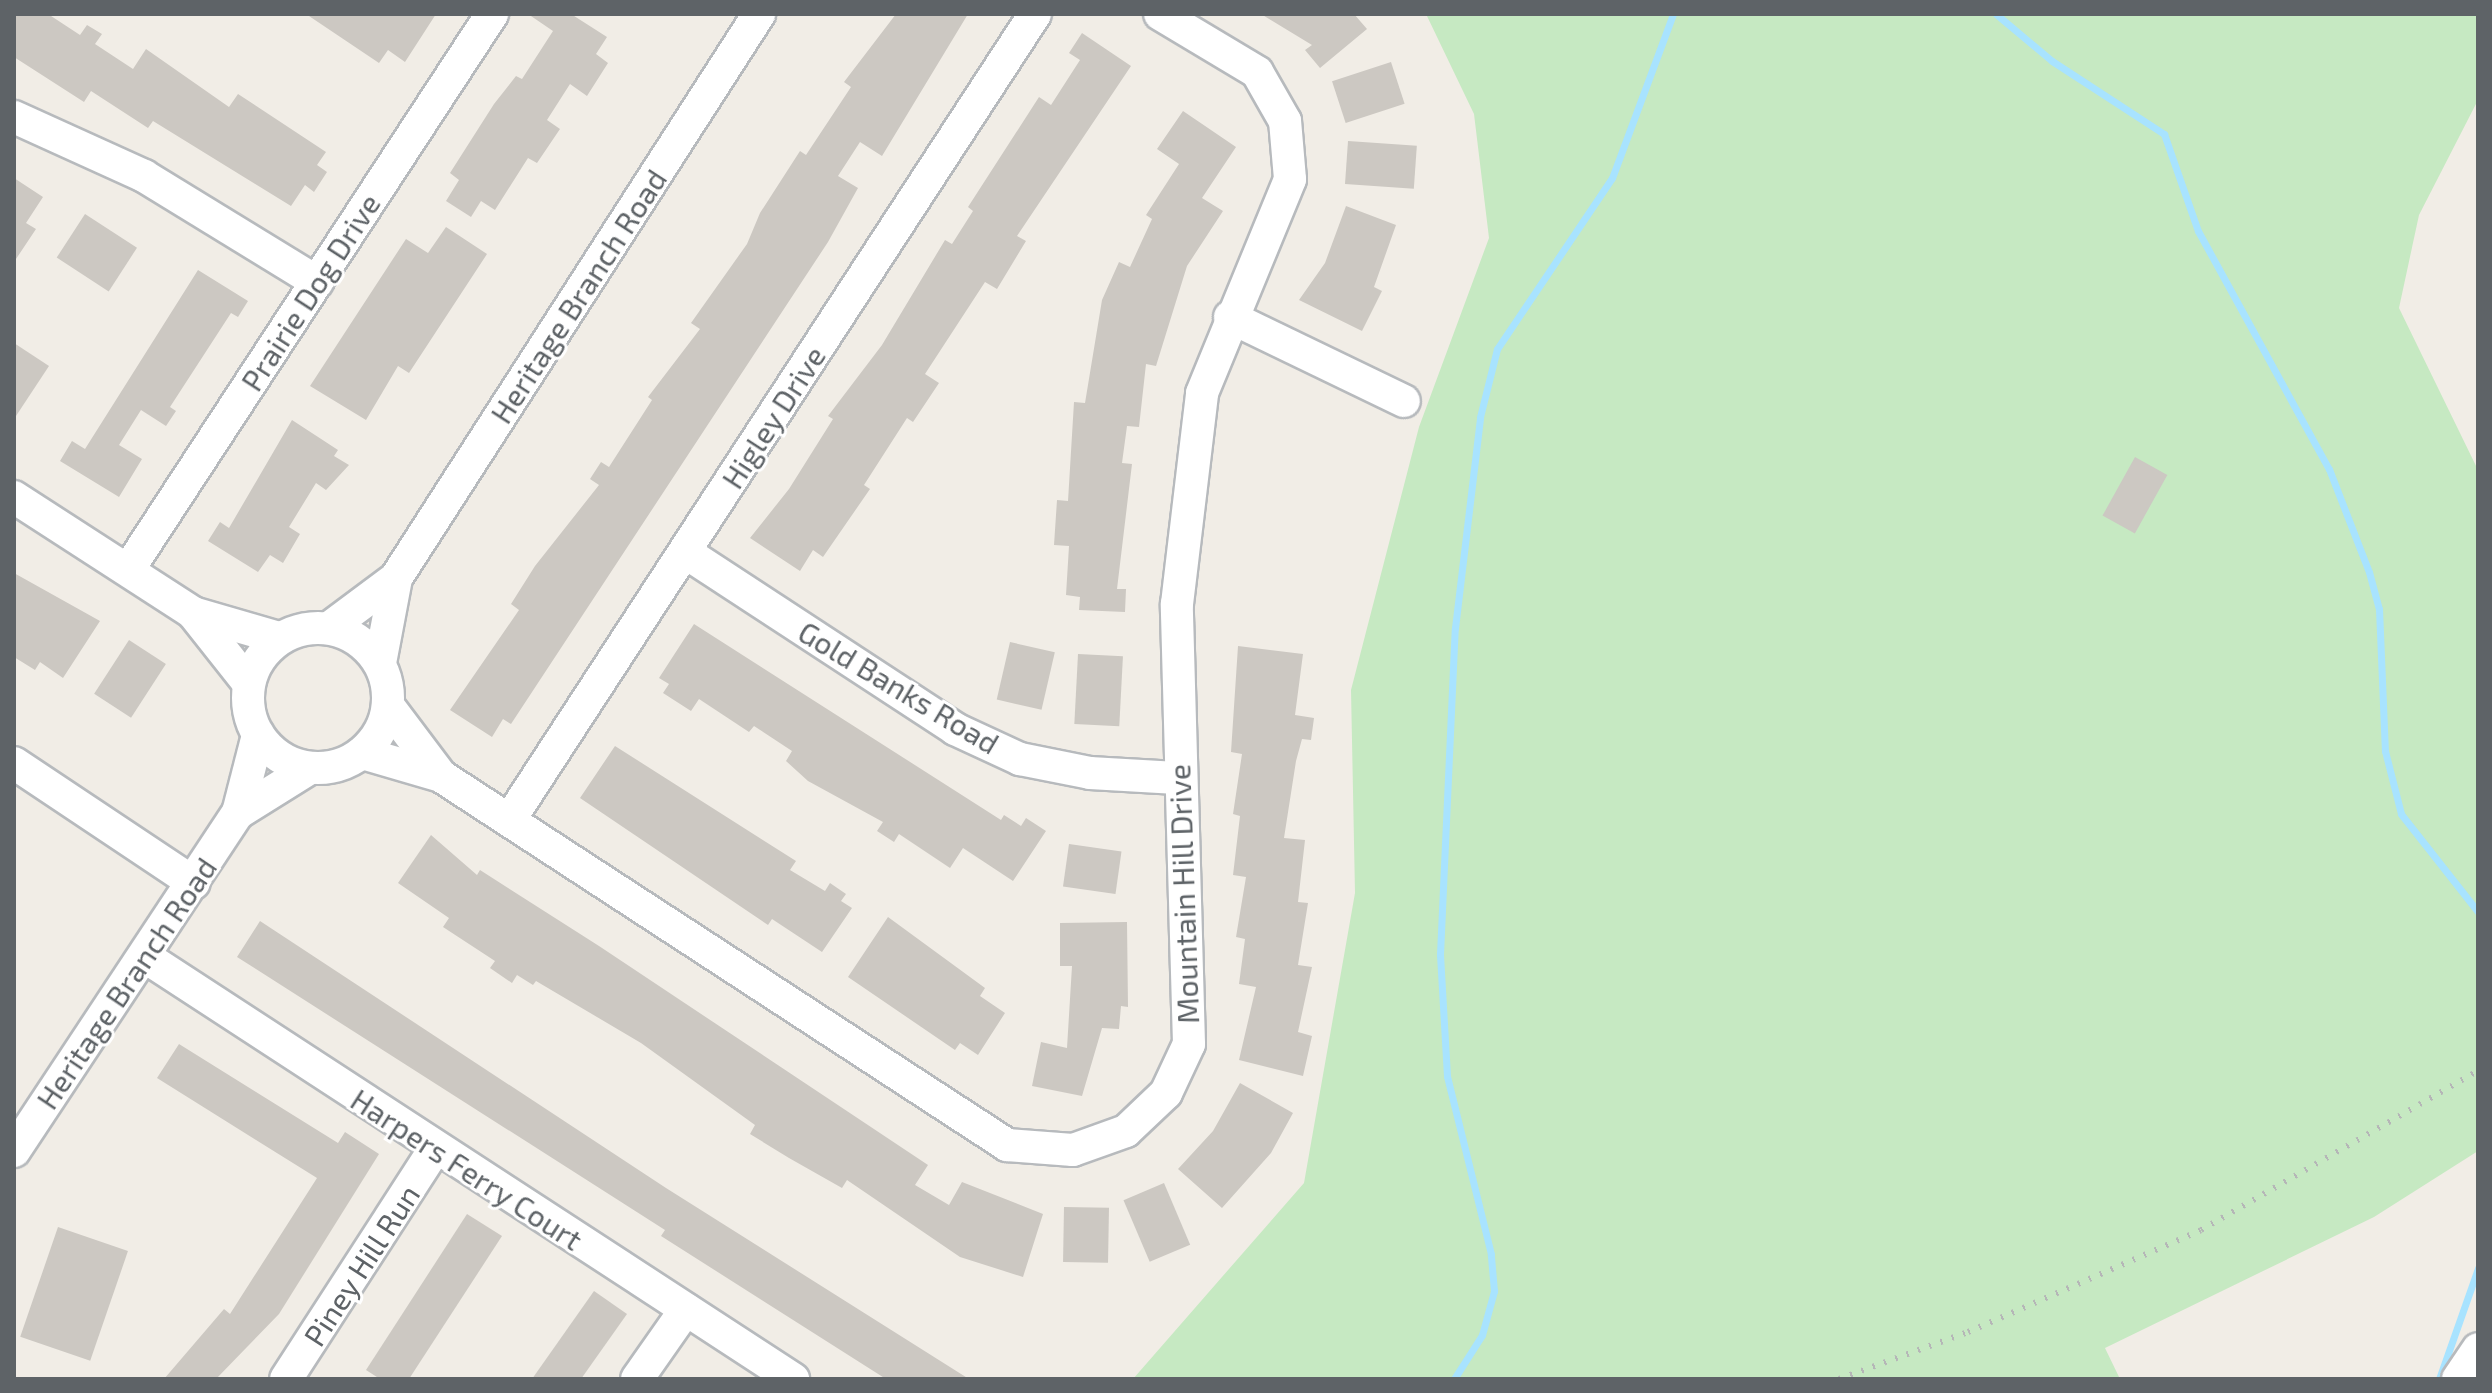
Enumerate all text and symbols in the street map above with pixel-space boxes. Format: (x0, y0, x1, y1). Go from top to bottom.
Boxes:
street label: Heritage Branch Road (482, 162, 674, 430)
street label: Prairie Dog Drive (233, 187, 387, 397)
street label: Higley Drive (714, 339, 832, 495)
street label: Gold Banks Road (792, 613, 1006, 761)
street label: Mountain Hill Drive (1160, 763, 1206, 1025)
street label: Heritage Branch Road (28, 851, 224, 1115)
street label: Harpers Ferry Court (344, 1081, 590, 1257)
street label: Piney Hill Run (295, 1177, 427, 1353)

